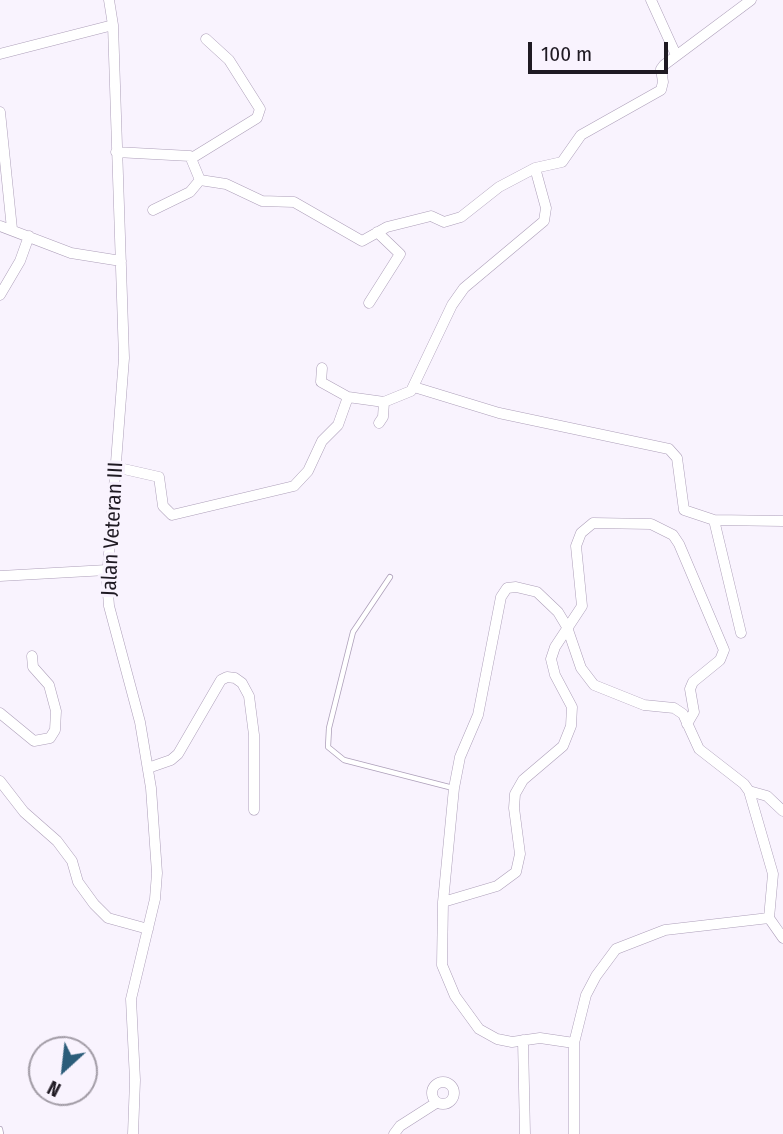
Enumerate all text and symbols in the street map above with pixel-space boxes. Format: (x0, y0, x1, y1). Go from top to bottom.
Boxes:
scale bar (531, 28, 671, 72)
text: 100 m (541, 41, 592, 67)
street label: Jalan Veteran III (97, 461, 129, 597)
north arrow (28, 1036, 98, 1106)
text: N (44, 1076, 64, 1101)

